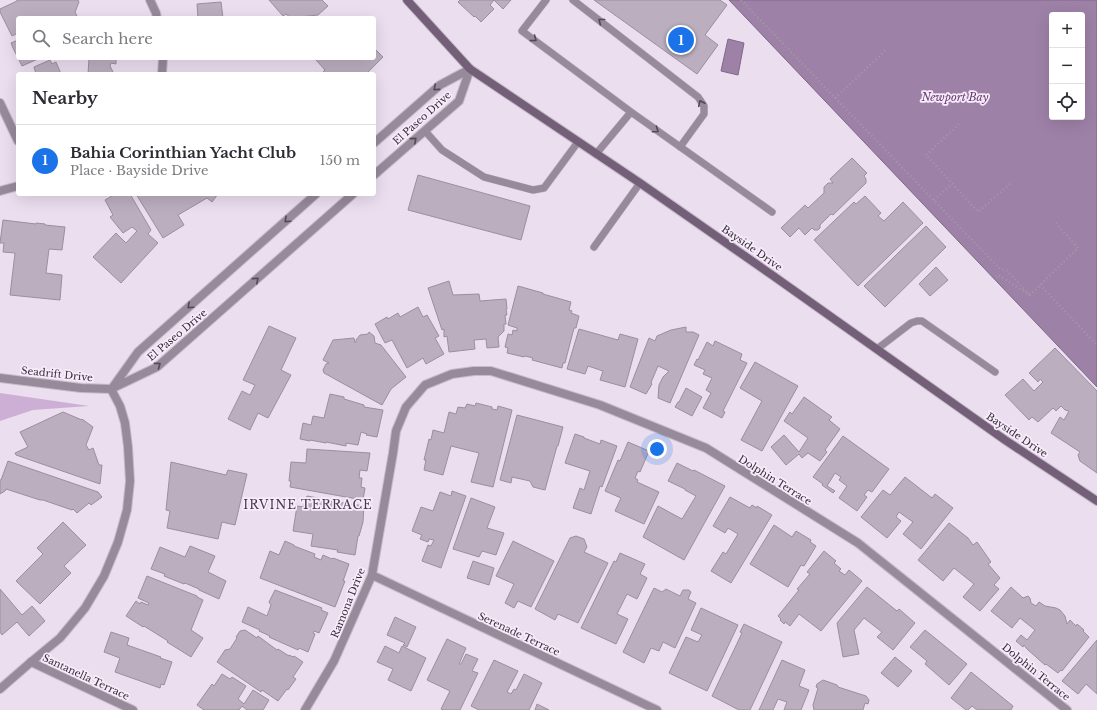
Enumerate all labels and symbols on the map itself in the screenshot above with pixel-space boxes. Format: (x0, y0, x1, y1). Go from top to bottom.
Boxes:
one-way arrow (598, 19, 605, 26)
pin: 1 (668, 25, 694, 55)
one-way arrow (529, 34, 536, 41)
one-way arrow (434, 84, 441, 91)
street label: El Paseo Drive (390, 88, 454, 148)
water label: Newport Bay (921, 90, 989, 104)
one-way arrow (698, 100, 706, 107)
one-way arrow (652, 125, 659, 133)
one-way arrow (409, 138, 416, 145)
one-way arrow (284, 215, 292, 222)
street label: Bayside Drive (719, 222, 785, 274)
one-way arrow (251, 277, 259, 284)
one-way arrow (187, 301, 195, 309)
street label: El Paseo Drive (145, 306, 210, 364)
one-way arrow (154, 363, 161, 370)
street label: Seadrift Drive (21, 364, 94, 384)
street label: Bayside Drive (984, 410, 1050, 460)
your location (647, 439, 667, 459)
street label: Dolphin Terrace (736, 452, 814, 508)
district label: IRVINE TERRACE (243, 497, 373, 512)
street label: Ramona Drive (328, 566, 368, 640)
street label: Serenade Terrace (476, 609, 562, 659)
street label: Dolphin Terrace (999, 641, 1073, 704)
street label: Santanella Terrace (41, 651, 132, 703)

